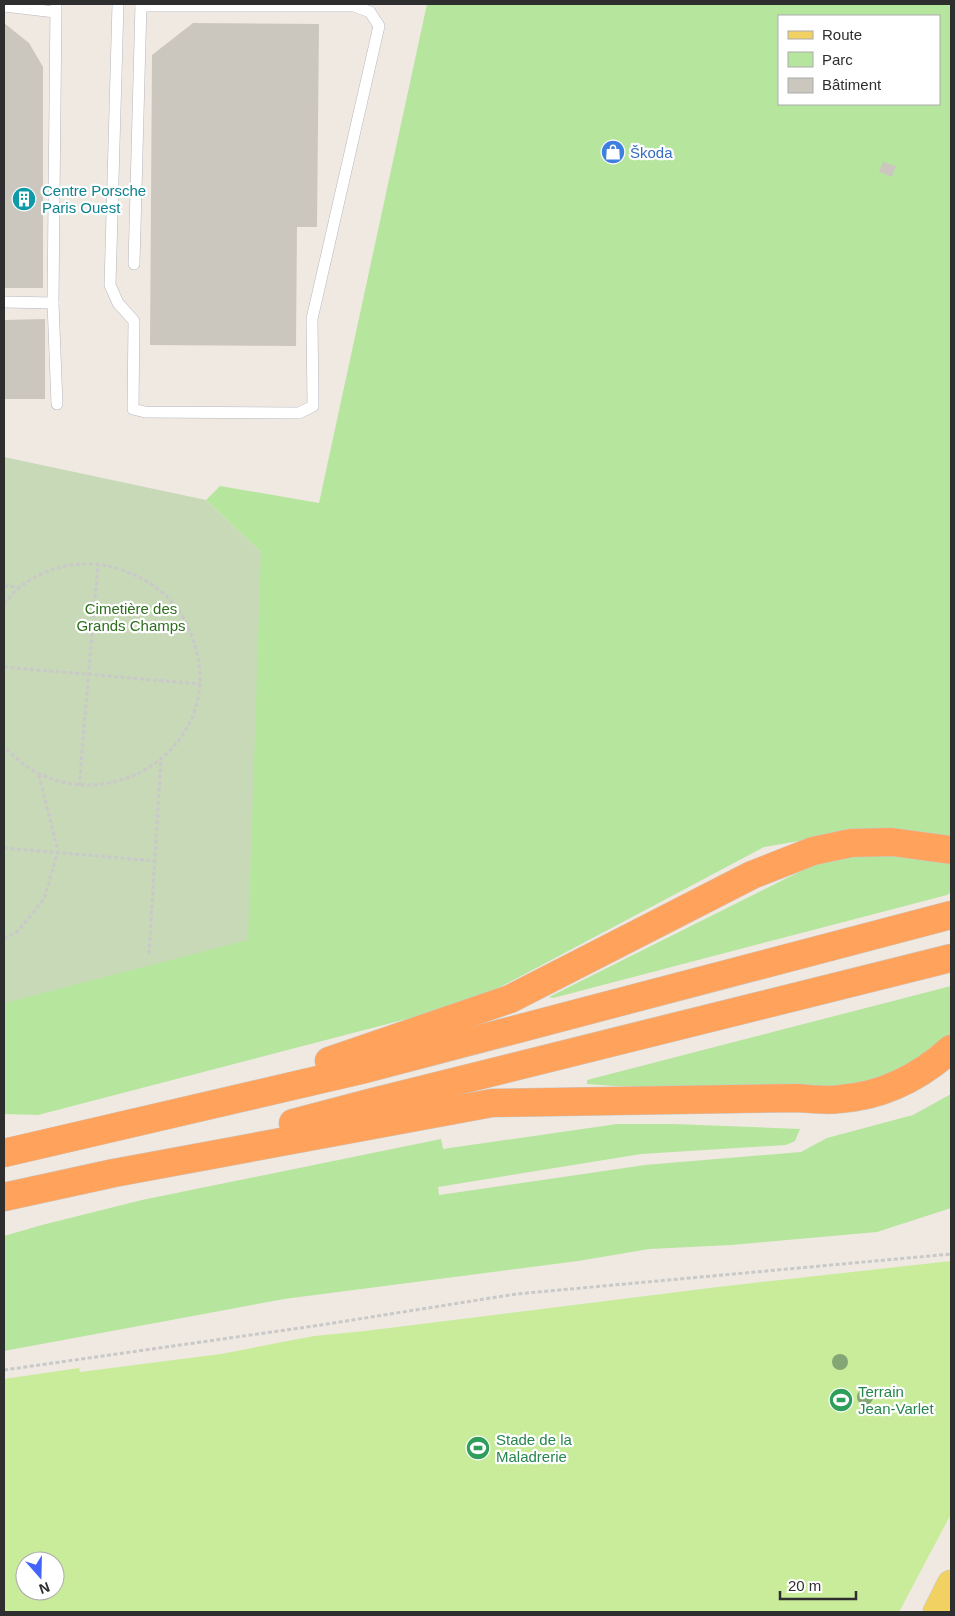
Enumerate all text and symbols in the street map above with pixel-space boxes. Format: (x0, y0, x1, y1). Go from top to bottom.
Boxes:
legend (778, 15, 940, 105)
text: Route (822, 26, 862, 43)
text: Parc (822, 51, 853, 68)
text: Bâtiment (822, 76, 882, 93)
shop icon: Škoda (600, 139, 626, 165)
place label: Škoda (630, 144, 673, 161)
place label: Centre Porsche Paris Ouest (42, 182, 146, 216)
building icon: Centre Porsche Paris Ouest (11, 186, 37, 212)
park label: Cimetière des Grands Champs (76, 600, 186, 634)
place label: Terrain Jean-Varlet (858, 1383, 934, 1417)
sports icon: Terrain Jean-Varlet (828, 1387, 854, 1413)
place label: Stade de la Maladrerie (496, 1431, 573, 1465)
sports icon: Stade de la Maladrerie (465, 1435, 491, 1461)
north arrow (15, 1551, 65, 1601)
scale bar (780, 1568, 856, 1600)
text: 20 m (788, 1577, 821, 1594)
text: N (37, 1579, 52, 1597)

